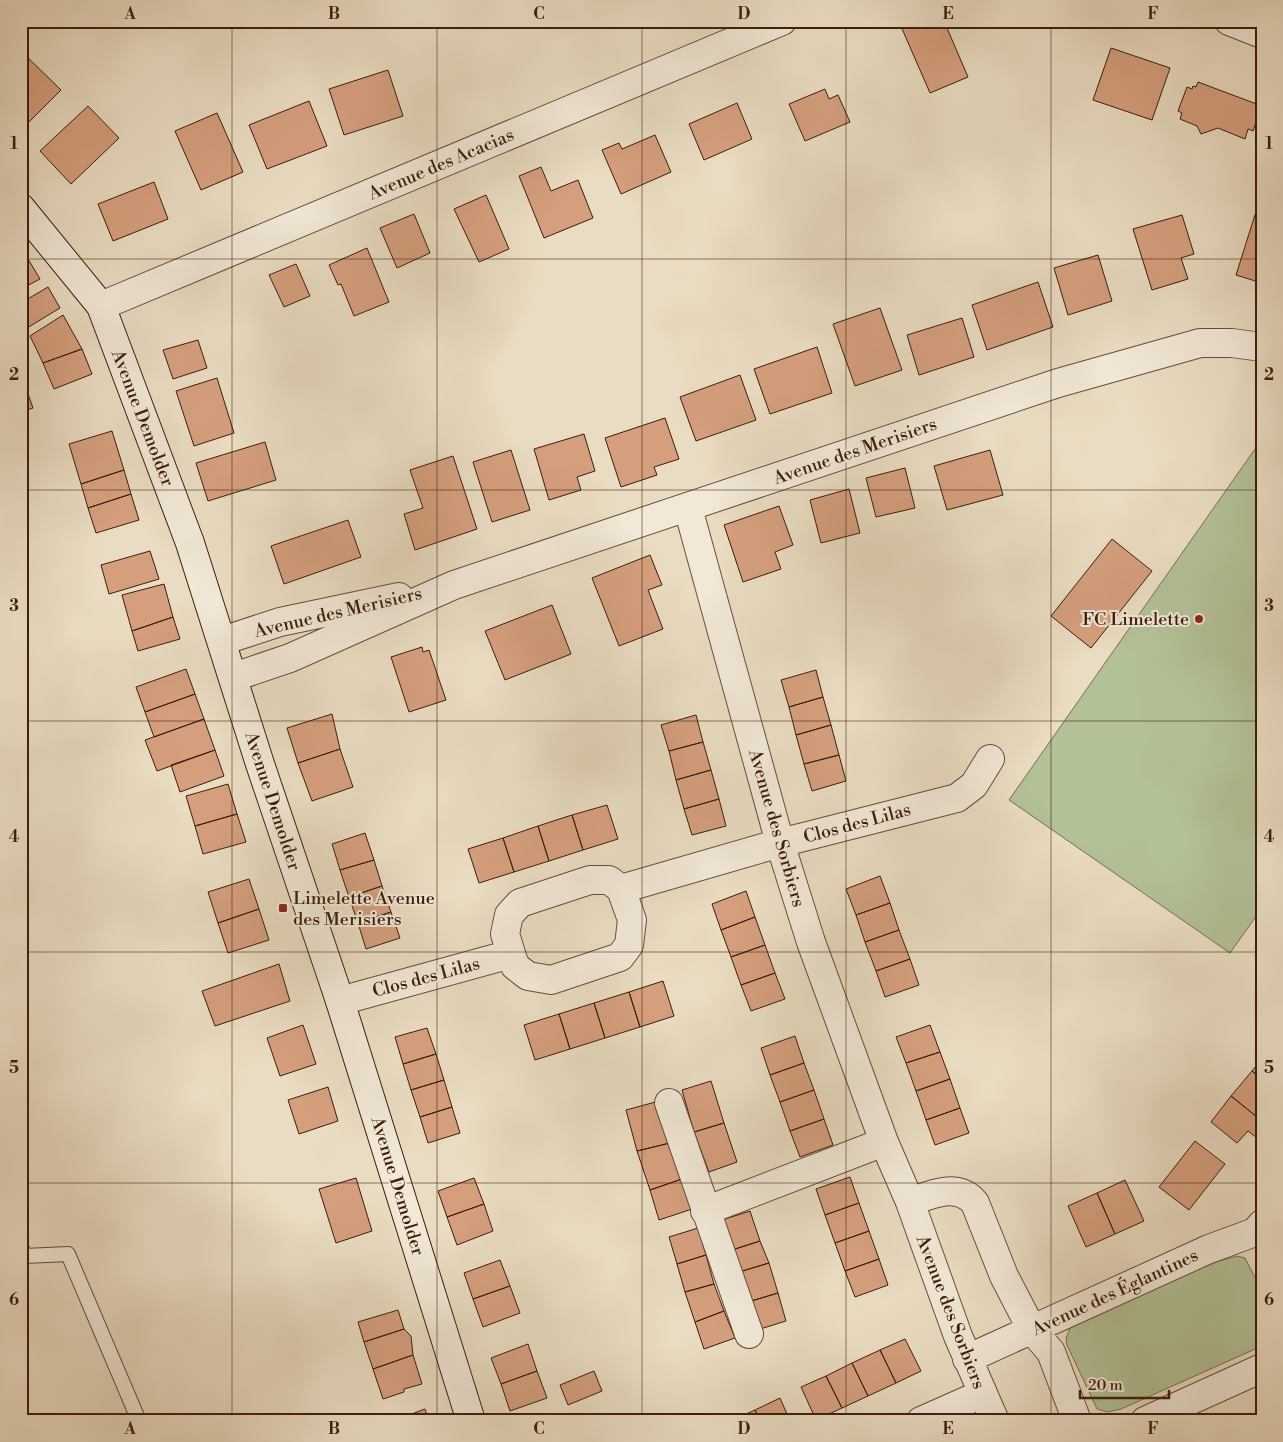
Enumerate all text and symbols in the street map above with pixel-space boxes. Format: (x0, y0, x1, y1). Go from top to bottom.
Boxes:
text: A (123, 4, 136, 24)
text: B (328, 4, 340, 24)
text: C (533, 4, 545, 24)
text: D (738, 4, 751, 24)
text: E (942, 4, 954, 24)
text: F (1147, 4, 1159, 24)
street label: Avenue des Acacias (364, 123, 518, 206)
text: 1 (10, 134, 18, 154)
text: 1 (1265, 134, 1273, 154)
street label: Avenue Demolder (106, 346, 179, 490)
text: 2 (9, 365, 19, 385)
text: 2 (1264, 365, 1274, 385)
street label: Avenue des Merisiers (769, 413, 940, 491)
street label: Avenue des Merisiers (251, 582, 424, 643)
text: 3 (9, 596, 19, 616)
text: 3 (1264, 596, 1274, 616)
place label: FC Limelette (1082, 608, 1189, 631)
marker: FC Limelette (1193, 613, 1205, 625)
street label: Avenue Demolder (239, 728, 306, 874)
street label: Avenue des Sorbiers (743, 746, 810, 910)
street label: Clos des Lilas (801, 798, 914, 849)
text: 4 (9, 827, 20, 847)
text: 4 (1264, 827, 1275, 847)
place label: Limelette Avenue des Merisiers (293, 887, 435, 931)
marker: Limelette Avenue des Merisiers (277, 902, 289, 914)
street label: Clos des Lilas (370, 952, 483, 1003)
text: 5 (9, 1058, 19, 1078)
text: 5 (1264, 1058, 1274, 1078)
street label: Avenue Demolder (365, 1113, 430, 1259)
street label: Avenue des Sorbiers (910, 1231, 991, 1392)
street label: Avenue des Églantines (1027, 1244, 1202, 1342)
text: 6 (9, 1290, 19, 1310)
text: 6 (1264, 1290, 1274, 1310)
scale bar (1080, 1367, 1169, 1399)
text: 20 m (1088, 1376, 1123, 1395)
text: A (123, 1419, 136, 1439)
text: B (328, 1419, 340, 1439)
text: C (533, 1419, 545, 1439)
text: D (738, 1419, 751, 1439)
text: E (942, 1419, 954, 1439)
text: F (1147, 1419, 1159, 1439)

